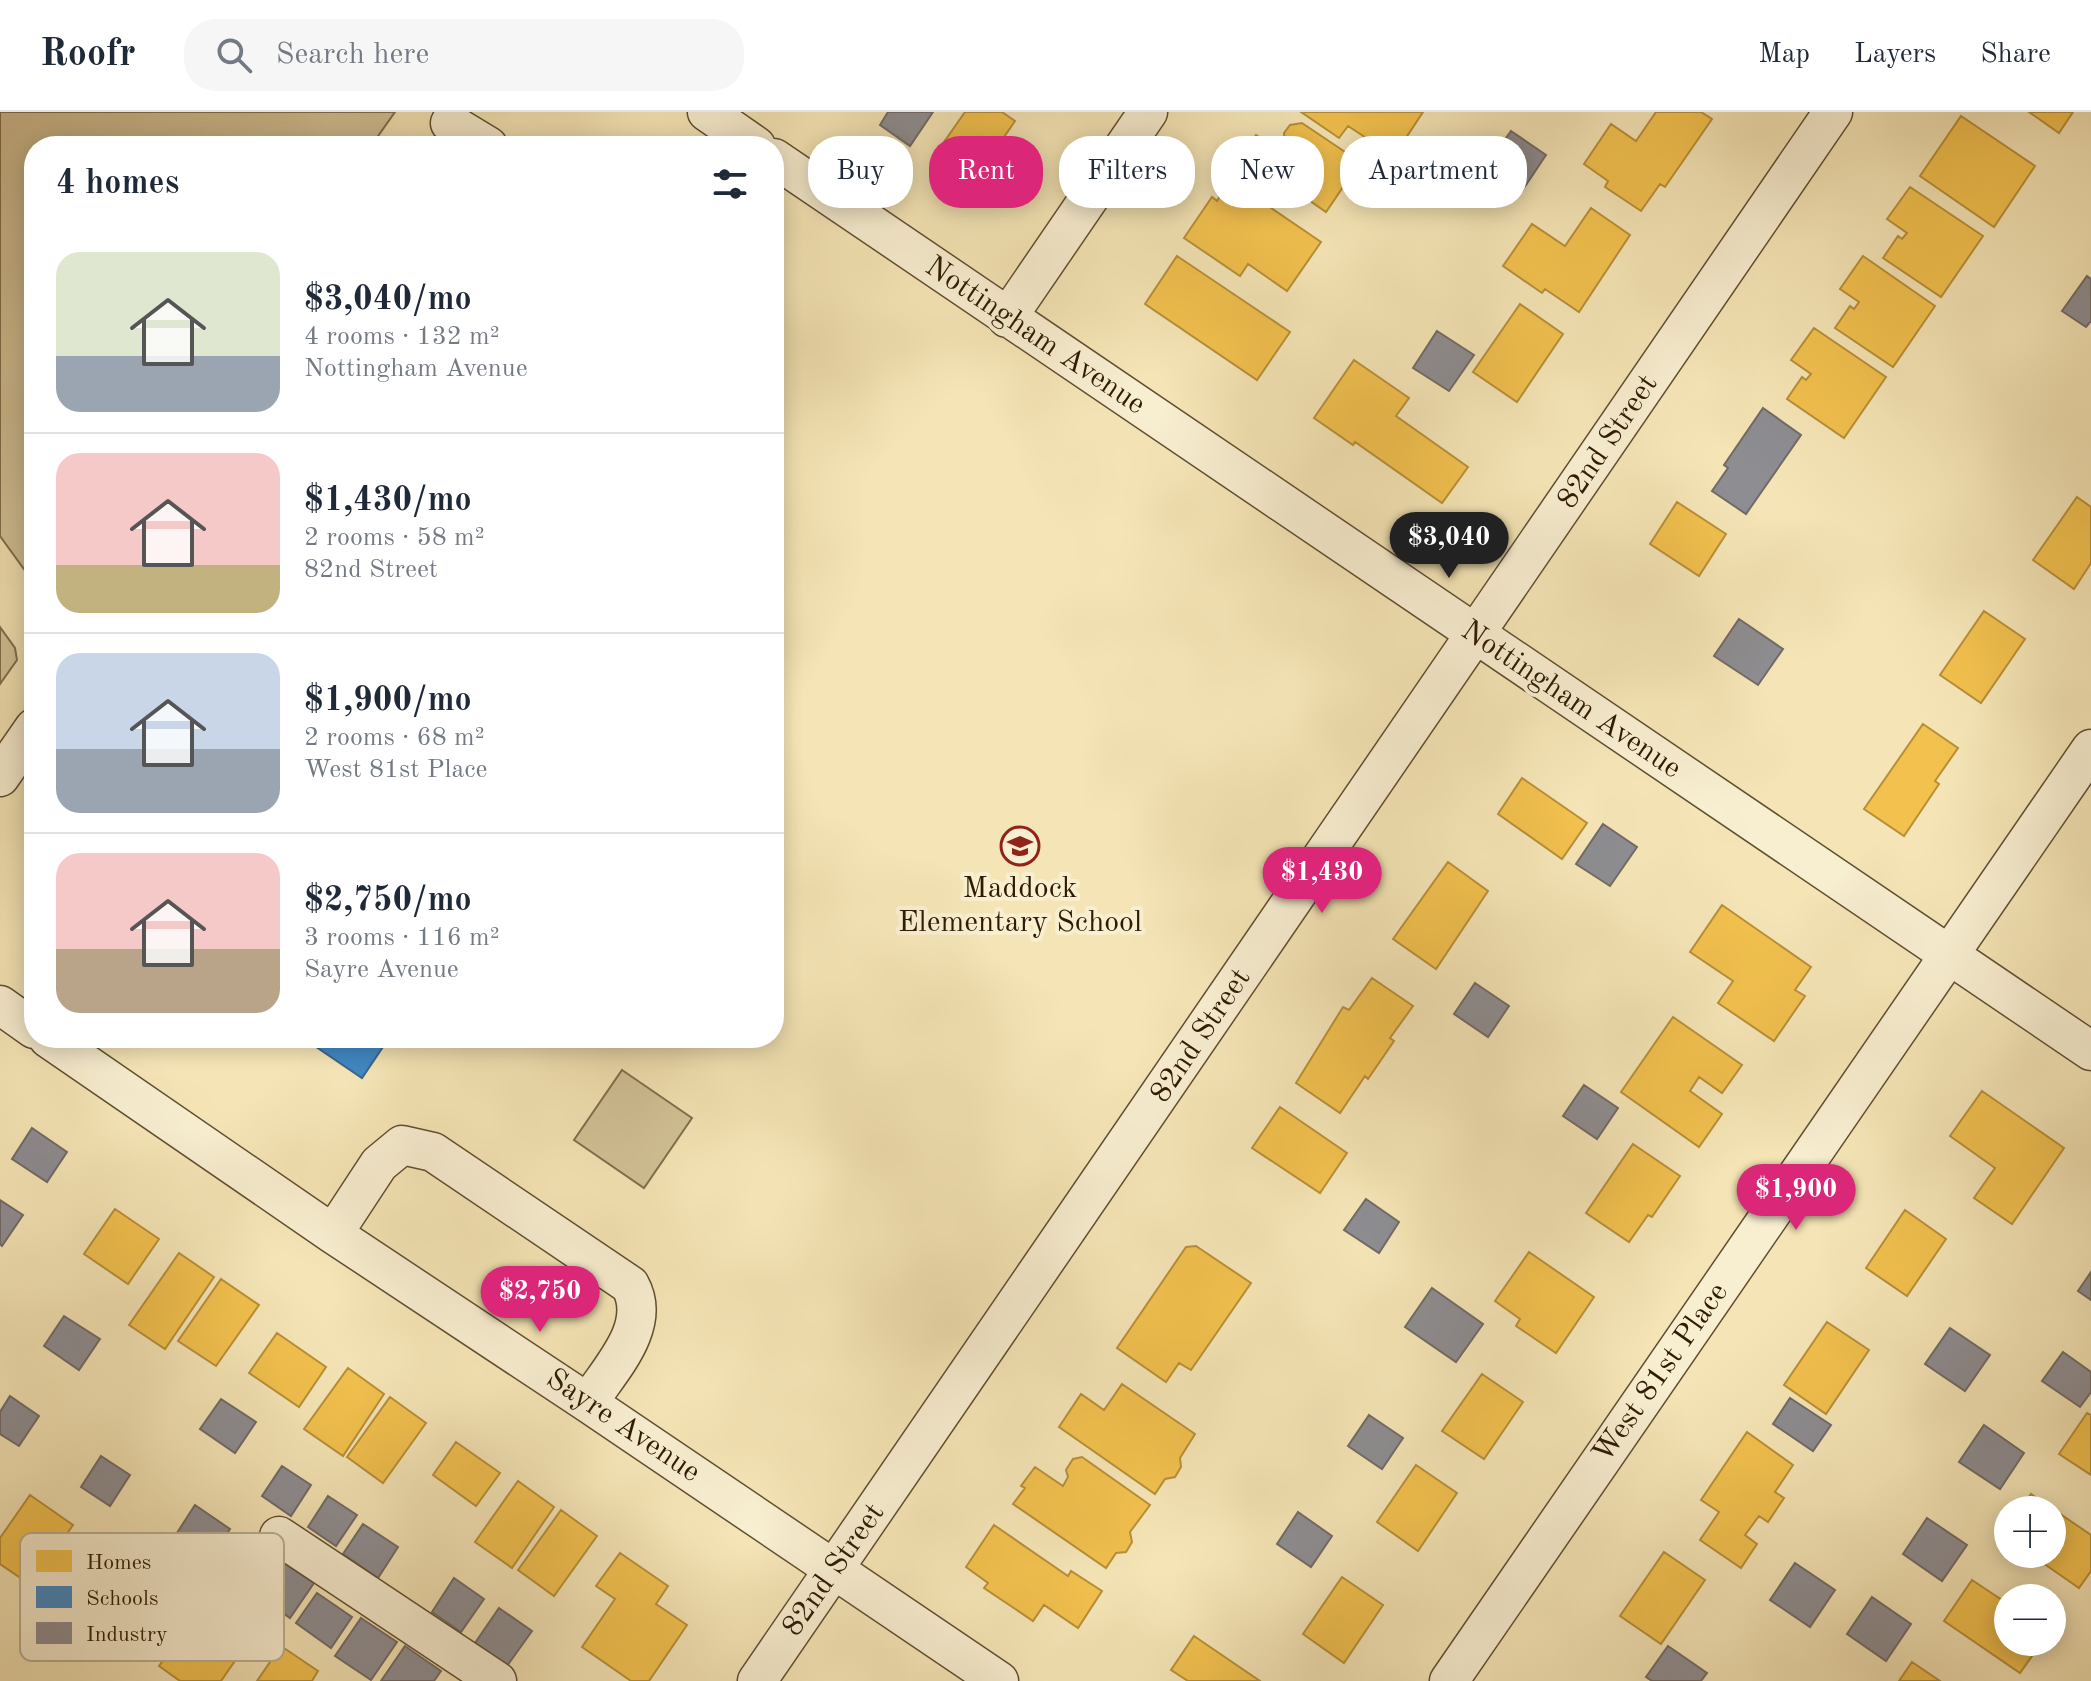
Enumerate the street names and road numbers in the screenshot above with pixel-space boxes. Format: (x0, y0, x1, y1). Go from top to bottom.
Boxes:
street label: Nottingham Avenue (920, 251, 1150, 421)
street label: 82nd Street (1552, 370, 1664, 514)
street label: Nottingham Avenue (1456, 615, 1686, 785)
street label: 82nd Street (1145, 964, 1257, 1108)
street label: West 81st Place (1588, 1278, 1734, 1468)
street label: Sayre Avenue (541, 1364, 705, 1488)
street label: 82nd Street (777, 1498, 891, 1642)

